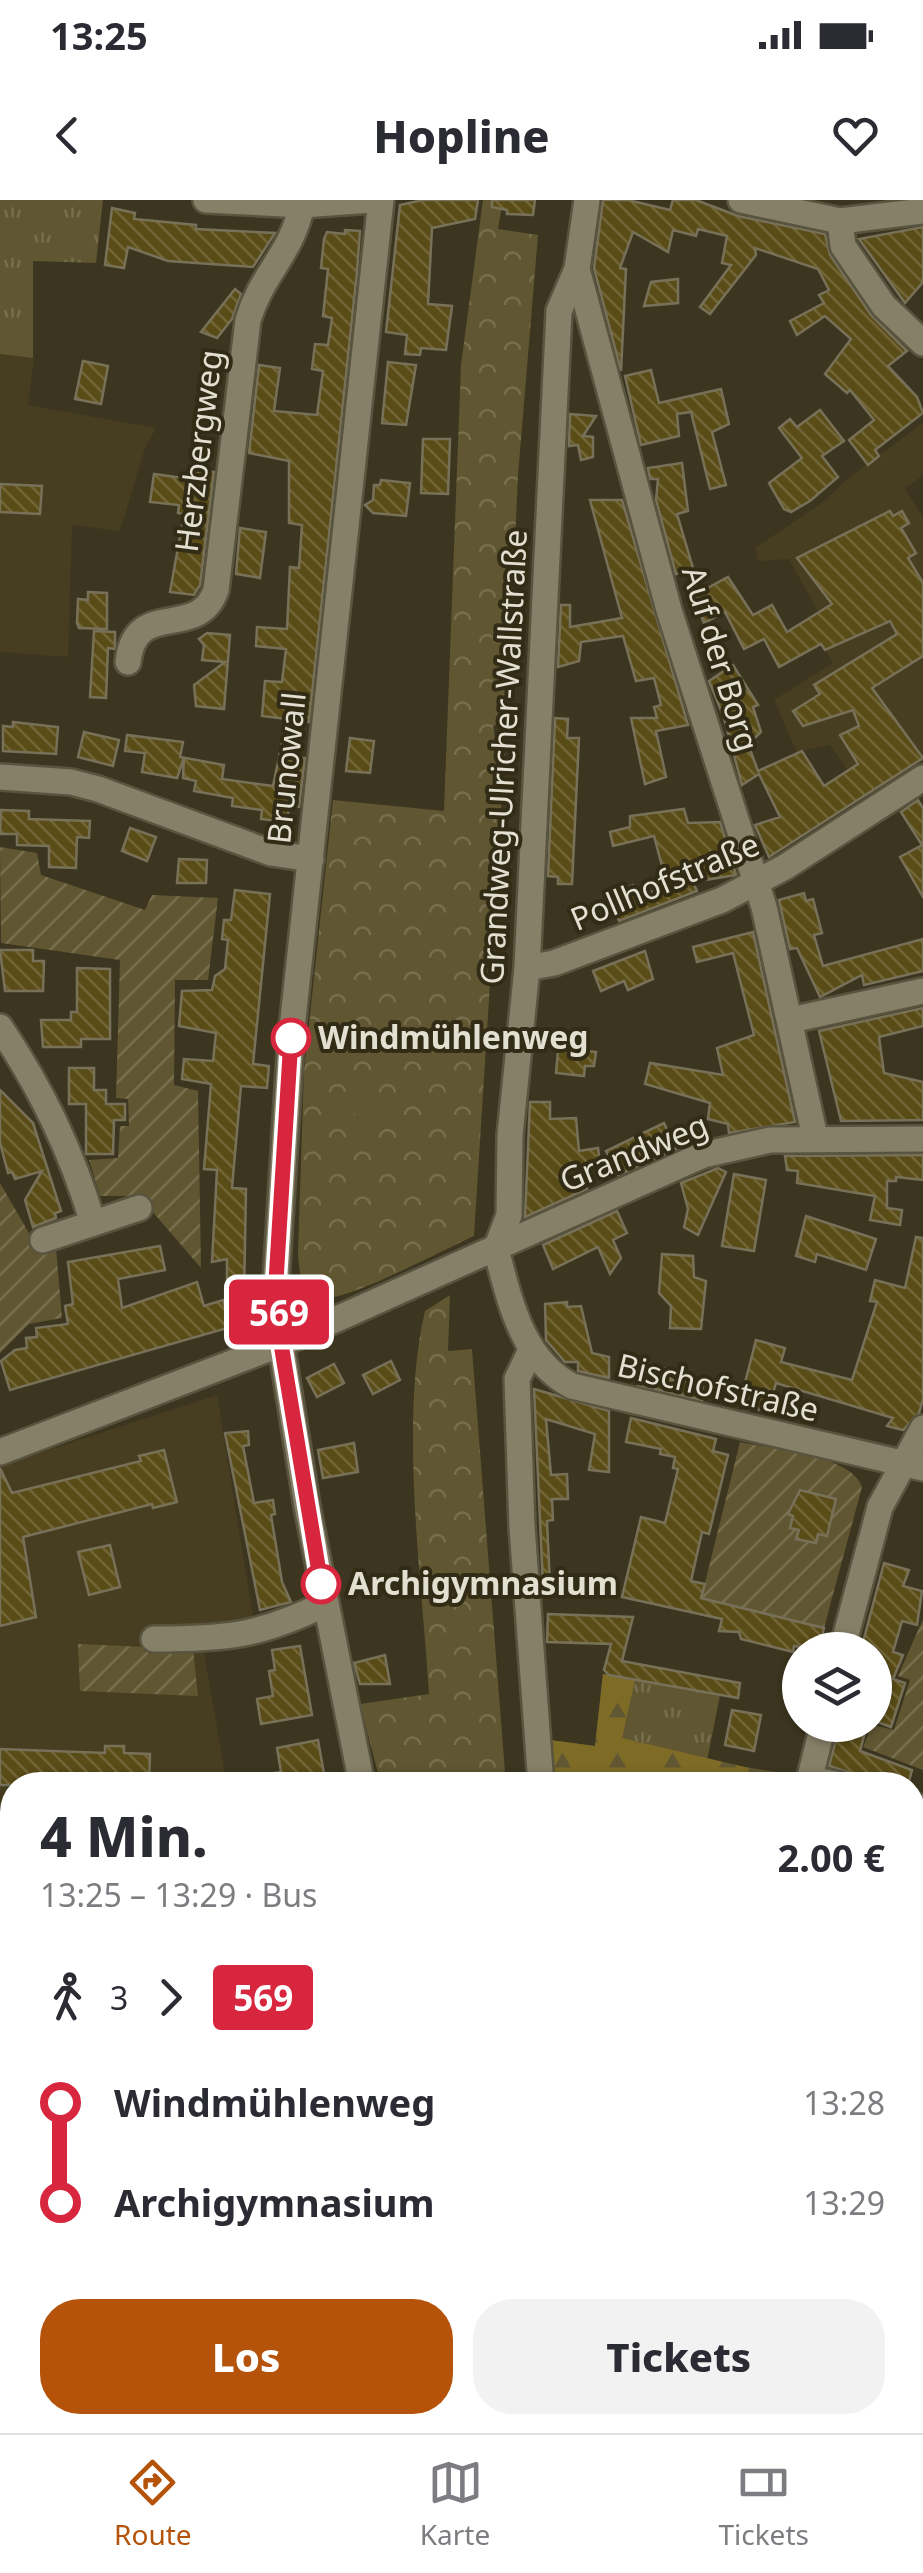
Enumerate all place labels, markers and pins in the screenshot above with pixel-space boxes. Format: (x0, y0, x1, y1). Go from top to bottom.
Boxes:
place label: Windmühlenweg (318, 1015, 589, 1058)
marker: Windmühlenweg (272, 1019, 310, 1057)
place label: Archigymnasium (348, 1561, 618, 1604)
marker: Archigymnasium (302, 1565, 340, 1603)

